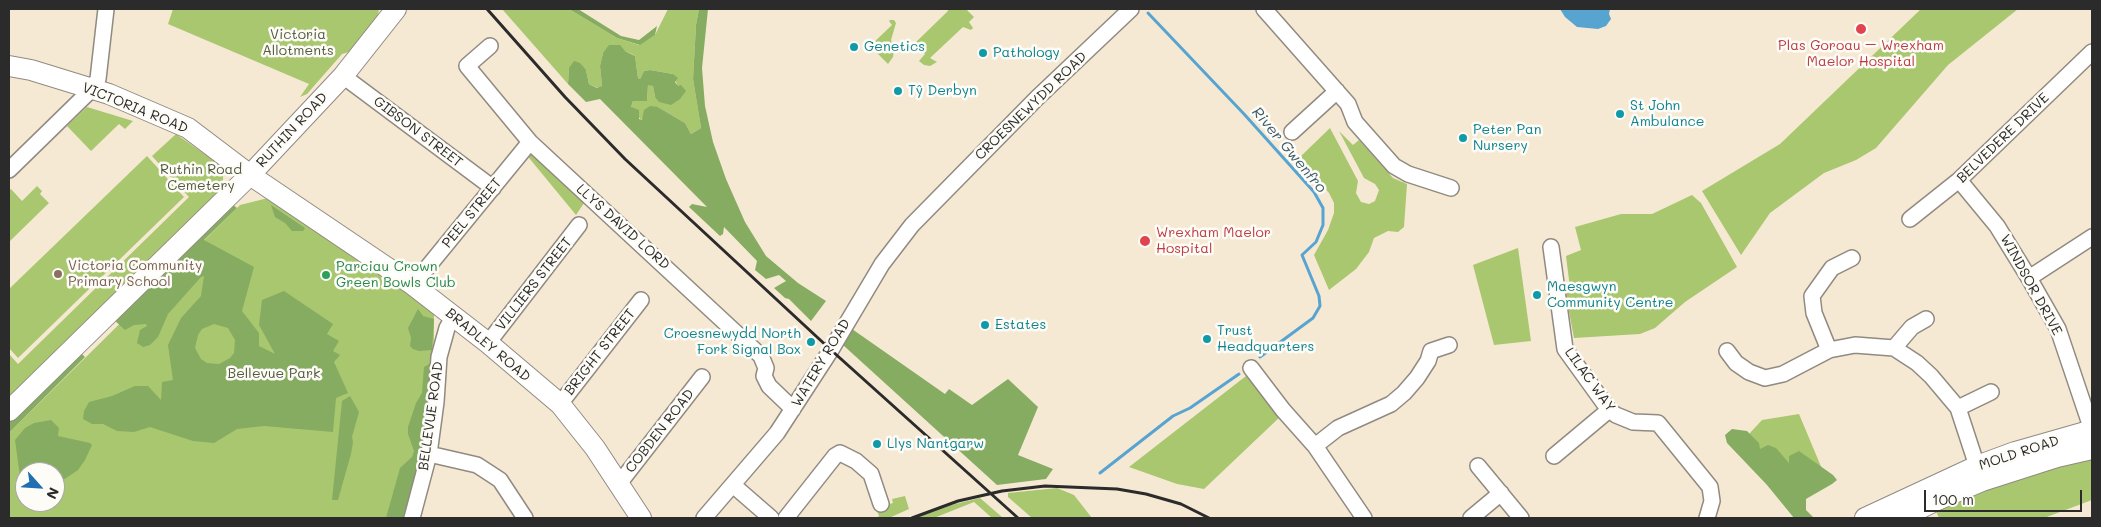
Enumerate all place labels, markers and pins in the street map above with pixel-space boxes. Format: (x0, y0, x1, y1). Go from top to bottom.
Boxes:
marker: Plas Goroau – Wrexham Maelor Hospital (1854, 22, 1868, 36)
place label: Plas Goroau – Wrexham Maelor Hospital (1778, 38, 1944, 70)
place label: Genetics (864, 39, 925, 55)
marker: Genetics (848, 41, 860, 53)
place label: Pathology (993, 45, 1060, 61)
marker: Pathology (977, 47, 989, 59)
place label: Tŷ Derbyn (908, 83, 977, 99)
marker: Tŷ Derbyn (892, 85, 904, 97)
place label: St John Ambulance (1630, 98, 1704, 130)
marker: St John Ambulance (1614, 108, 1626, 120)
place label: Peter Pan Nursery (1473, 122, 1542, 154)
marker: Peter Pan Nursery (1457, 132, 1469, 144)
place label: Wrexham Maelor Hospital (1156, 225, 1271, 258)
marker: Wrexham Maelor Hospital (1138, 234, 1152, 248)
place label: Victoria Community Primary School (68, 258, 202, 290)
place label: Parciau Crown Green Bowls Club (336, 259, 456, 292)
marker: Victoria Community Primary School (52, 268, 64, 280)
marker: Parciau Crown Green Bowls Club (320, 269, 332, 281)
place label: Maesgwyn Community Centre (1547, 279, 1674, 312)
marker: Maesgwyn Community Centre (1531, 289, 1543, 301)
place label: Estates (995, 317, 1046, 333)
marker: Estates (979, 319, 991, 331)
place label: Trust Headquarters (1217, 323, 1314, 356)
place label: Croesnewydd North Fork Signal Box (664, 326, 801, 358)
marker: Trust Headquarters (1201, 333, 1213, 345)
marker: Croesnewydd North Fork Signal Box (805, 336, 817, 348)
place label: Llys Nantgarw (887, 436, 984, 452)
marker: Llys Nantgarw (871, 438, 883, 450)

